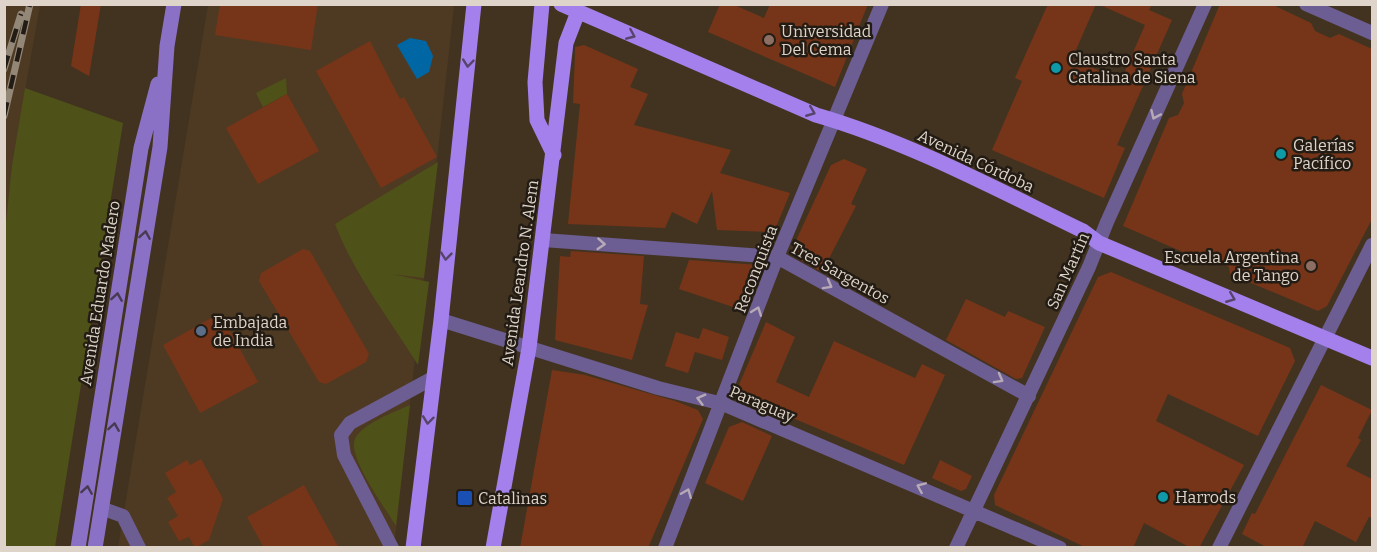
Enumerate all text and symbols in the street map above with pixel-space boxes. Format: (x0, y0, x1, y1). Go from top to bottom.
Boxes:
place label: Universidad Del Cema (781, 22, 872, 59)
one-way arrow (625, 28, 636, 40)
marker: Universidad Del Cema (762, 33, 776, 47)
place label: Claustro Santa Catalina de Siena (1068, 50, 1196, 87)
one-way arrow (462, 58, 475, 67)
marker: Claustro Santa Catalina de Siena (1049, 61, 1063, 75)
one-way arrow (804, 105, 815, 117)
one-way arrow (1151, 109, 1163, 120)
street label: Avenida Córdoba (915, 126, 1037, 196)
place label: Galerías Pacífico (1293, 136, 1355, 173)
marker: Galerías Pacífico (1274, 147, 1288, 161)
street label: Avenida Leandro N. Alem (498, 179, 542, 367)
street label: Avenida Eduardo Madero (76, 199, 124, 387)
street label: Reconquista (731, 222, 781, 315)
one-way arrow (139, 230, 151, 240)
street label: San Martín (1043, 230, 1093, 312)
one-way arrow (597, 237, 606, 250)
street label: Tres Sargentos (787, 238, 893, 308)
place label: Escuela Argentina de Tango (1164, 248, 1299, 285)
one-way arrow (440, 252, 453, 261)
marker: Escuela Argentina de Tango (1304, 259, 1318, 273)
one-way arrow (822, 278, 833, 289)
one-way arrow (1225, 291, 1236, 303)
one-way arrow (111, 293, 123, 302)
one-way arrow (750, 306, 762, 317)
place label: Embajada de India (213, 313, 287, 350)
marker: Embajada de India (194, 324, 208, 338)
one-way arrow (993, 372, 1003, 384)
street label: Paraguay (727, 382, 798, 426)
one-way arrow (696, 393, 706, 406)
one-way arrow (422, 415, 435, 424)
one-way arrow (107, 423, 119, 432)
one-way arrow (916, 482, 927, 494)
one-way arrow (80, 485, 93, 495)
one-way arrow (680, 488, 692, 499)
place label: Harrods (1175, 488, 1236, 507)
marker: Catalinas (456, 489, 474, 507)
place label: Catalinas (478, 489, 547, 508)
marker: Harrods (1156, 490, 1170, 504)

